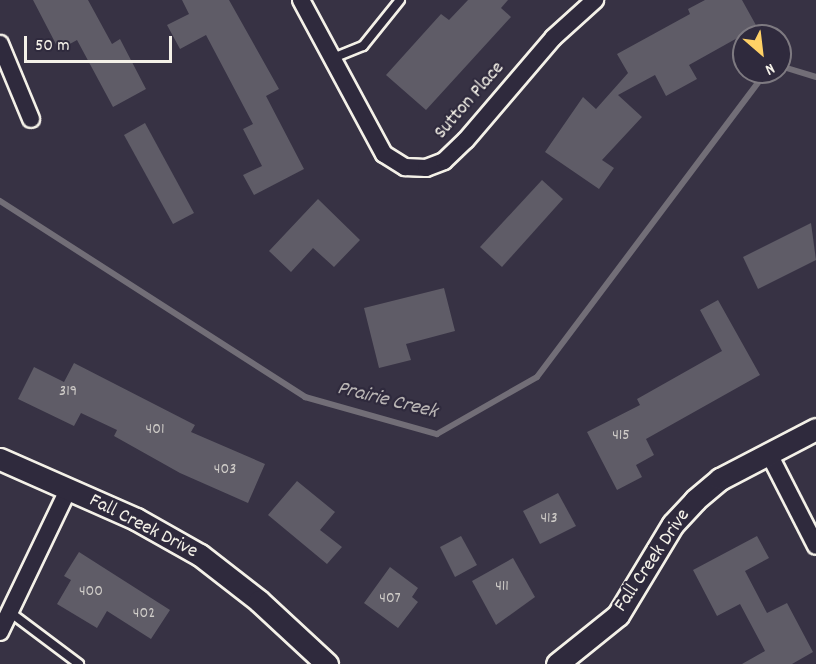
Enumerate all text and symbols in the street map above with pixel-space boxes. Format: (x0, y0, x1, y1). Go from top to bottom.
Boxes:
scale bar (27, 24, 176, 62)
north arrow (732, 24, 792, 84)
text: 50 m (35, 34, 70, 59)
street label: Sutton Place (430, 57, 510, 145)
text: N (761, 57, 779, 81)
water label: Prairie Creek (334, 376, 440, 426)
house number: 319 (59, 382, 77, 402)
house number: 401 (146, 420, 164, 440)
house number: 415 (612, 426, 630, 446)
house number: 403 (214, 460, 236, 480)
street label: Fall Creek Drive (85, 489, 201, 565)
street label: Fall Creek Drive (610, 505, 696, 617)
house number: 413 (540, 509, 558, 529)
house number: 411 (495, 577, 509, 597)
house number: 400 (79, 582, 103, 602)
house number: 407 (379, 589, 401, 609)
house number: 402 (133, 604, 155, 624)

